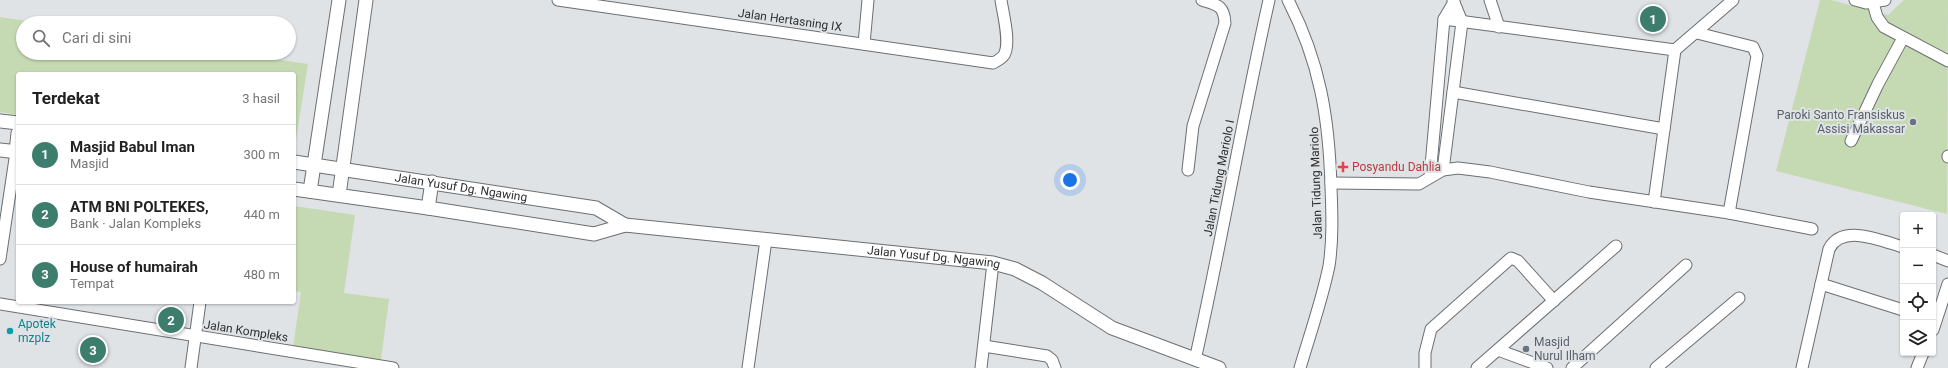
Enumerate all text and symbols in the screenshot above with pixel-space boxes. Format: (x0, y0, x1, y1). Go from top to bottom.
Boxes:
pin: 1 (1640, 4, 1666, 34)
street label: Jalan Hertasning IX (737, 6, 843, 34)
search box (16, 16, 296, 60)
icon: search (30, 27, 52, 49)
text: Cari di sini (62, 29, 132, 47)
text: Terdekat (32, 88, 100, 108)
text: 3 hasil (242, 91, 280, 106)
place label: Paroki Santo Fransiskus Assisi Makassar (1777, 108, 1905, 136)
marker: Paroki Santo Fransiskus Assisi Makassar (1908, 117, 1918, 127)
street label: Jalan Tidung Mariolo I (1201, 118, 1237, 238)
street label: Jalan Tidung Mariolo (1307, 126, 1325, 239)
text: Masjid Babul Iman (70, 138, 195, 156)
text: 1 (41, 147, 49, 162)
text: 300 m (243, 147, 280, 162)
text: Masjid (70, 156, 109, 171)
place label: Posyandu Dahlia (1352, 160, 1441, 174)
marker: Posyandu Dahlia (1337, 161, 1349, 173)
street label: Jalan Yusuf Dg. Ngawing (394, 170, 528, 204)
your location (1060, 170, 1080, 190)
text: ATM BNI POLTEKES, (70, 198, 209, 216)
text: 2 (41, 207, 49, 222)
text: 440 m (243, 207, 280, 222)
map controls (1900, 212, 1936, 356)
button: + (1900, 212, 1936, 248)
text: Bank · Jalan Kompleks (70, 216, 201, 231)
street label: Jalan Yusuf Dg. Ngawing (866, 243, 1002, 272)
button: − (1900, 248, 1936, 284)
text: House of humairah (70, 258, 198, 276)
text: 3 (41, 267, 49, 282)
text: 480 m (243, 267, 280, 282)
text: Tempat (70, 276, 114, 291)
button: locate (1900, 284, 1936, 320)
pin: 2 (158, 305, 184, 335)
place label: Apotek mzplz (18, 317, 57, 345)
street label: Jalan Kompleks (203, 317, 289, 345)
button: layers (1900, 320, 1936, 356)
marker: Apotek mzplz (5, 326, 15, 336)
pin: 3 (80, 335, 106, 365)
place label: Masjid Nurul Ilham (1534, 335, 1596, 363)
marker: Masjid Nurul Ilham (1521, 344, 1531, 354)

